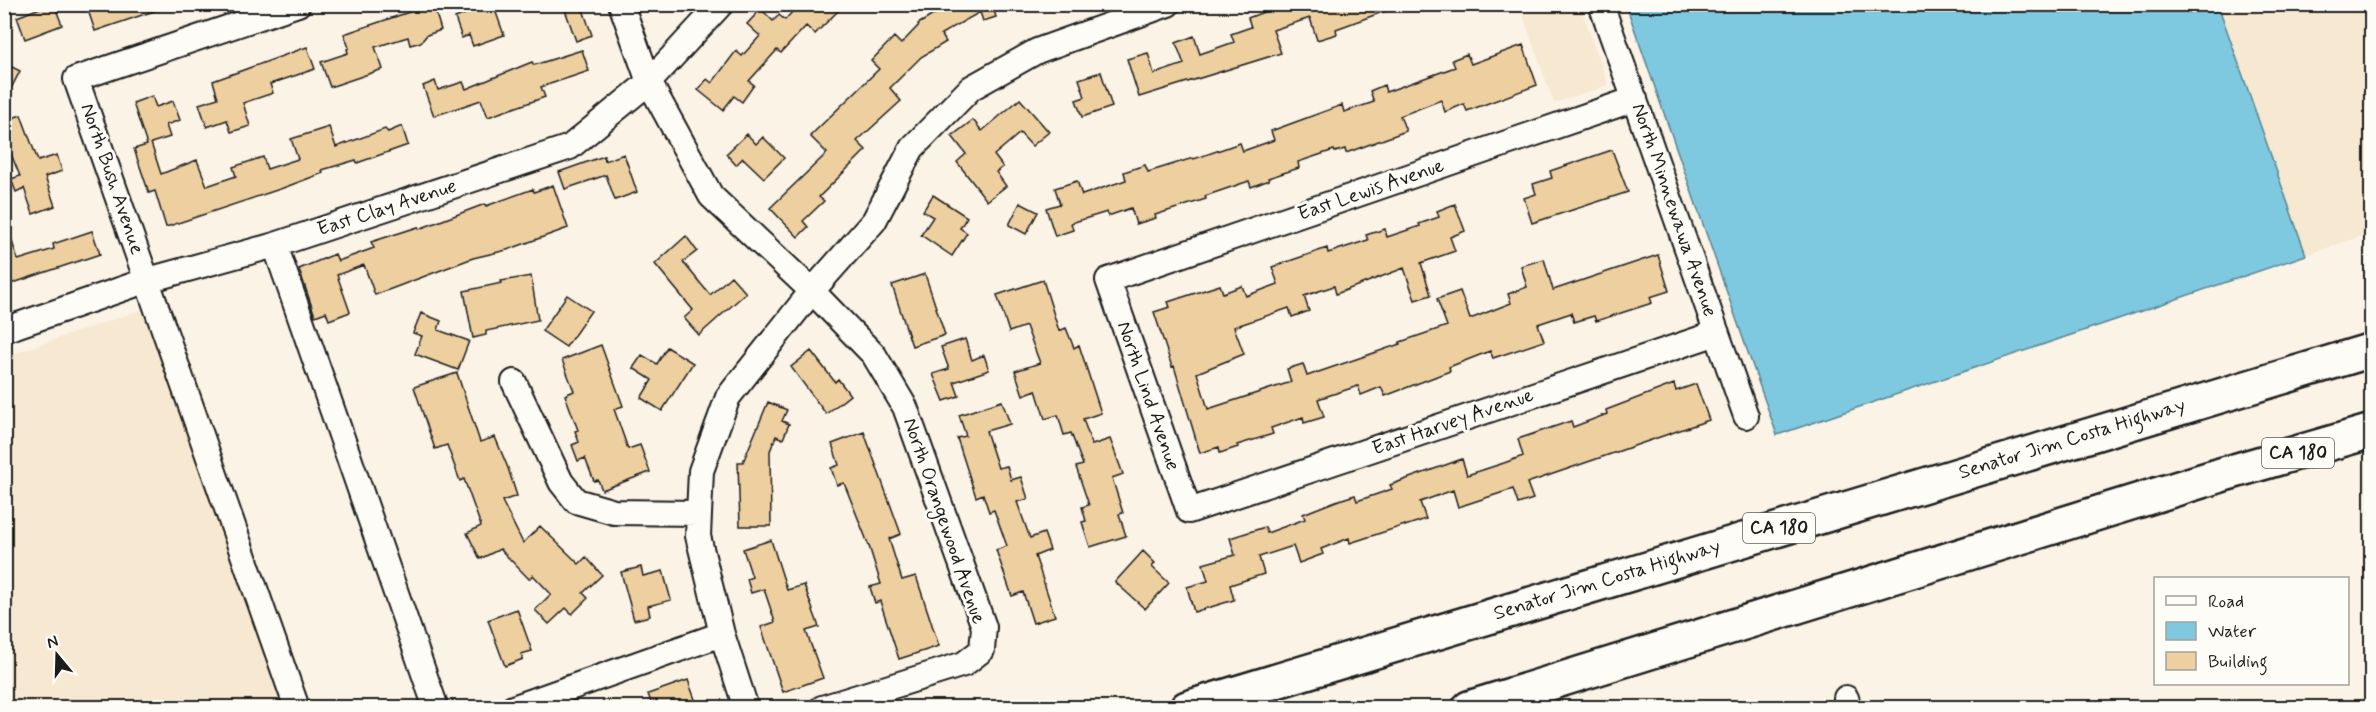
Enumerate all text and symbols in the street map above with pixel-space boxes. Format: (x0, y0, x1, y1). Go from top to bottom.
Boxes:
street label: North Bush Avenue (73, 100, 151, 258)
street label: North Minnewawa Avenue (1625, 100, 1723, 320)
street label: East Lewis Avenue (1294, 152, 1448, 228)
street label: East Clay Avenue (314, 173, 460, 243)
street label: North Lind Avenue (1110, 318, 1186, 474)
street label: East Harvey Avenue (1369, 382, 1537, 462)
street label: Senator Jim Costa Highway (1955, 392, 2189, 488)
street label: North Orangewood Avenue (895, 414, 992, 628)
road number: CA 180 (2262, 438, 2334, 468)
road number: CA 180 (1743, 513, 1815, 543)
street label: Senator Jim Costa Highway (1490, 533, 1724, 629)
legend (2154, 577, 2349, 685)
text: Road (2208, 590, 2244, 614)
text: Water (2208, 620, 2257, 644)
north arrow (27, 625, 87, 685)
text: N (44, 631, 61, 654)
text: Building (2208, 650, 2268, 676)

